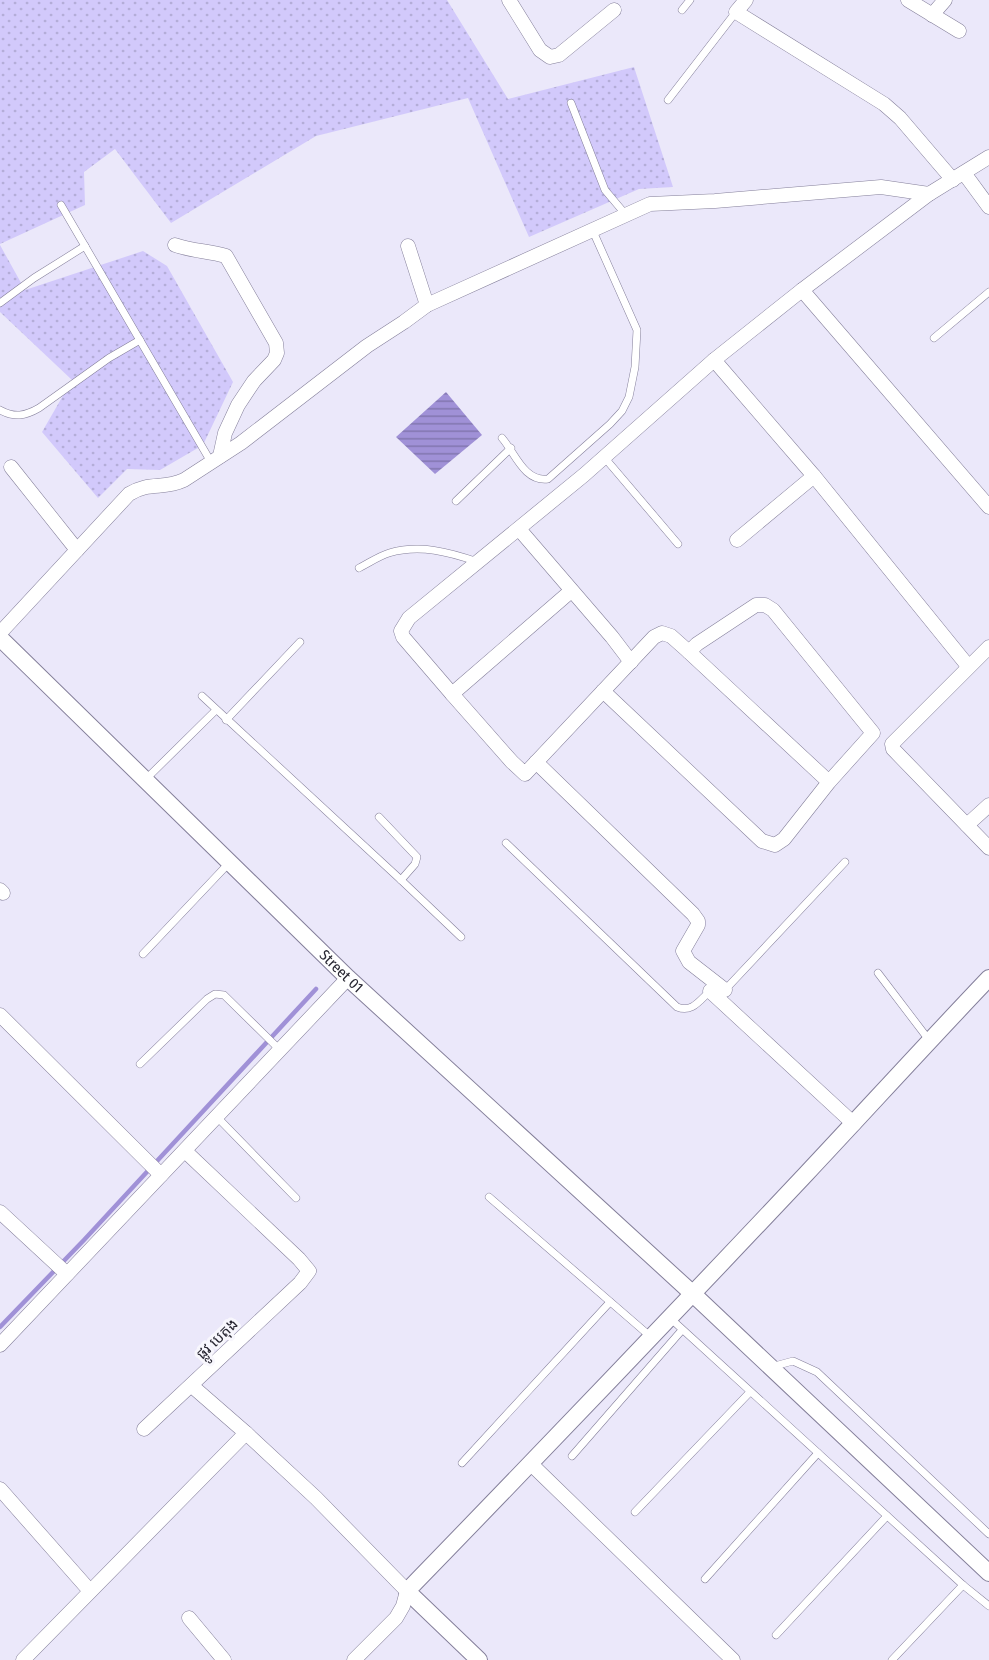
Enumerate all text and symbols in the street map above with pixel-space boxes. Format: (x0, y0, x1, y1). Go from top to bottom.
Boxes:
street label: Street 01 (316, 946, 367, 996)
street label: ផ្លូវ បេតុង (192, 1315, 245, 1366)

